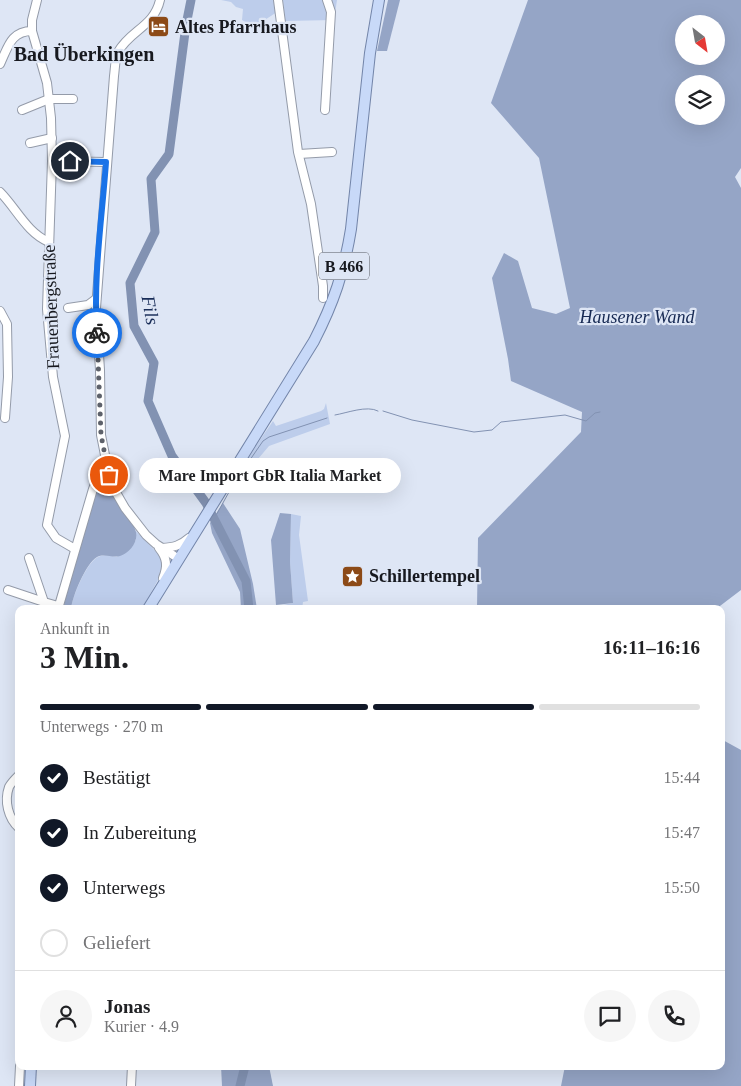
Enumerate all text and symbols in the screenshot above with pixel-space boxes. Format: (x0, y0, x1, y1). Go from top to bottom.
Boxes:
hotel icon: Altes Pfarrhaus (147, 15, 171, 39)
north arrow (675, 15, 725, 65)
map controls (675, 15, 725, 125)
place label: Altes Pfarrhaus (175, 17, 296, 37)
district label: Bad Überkingen (14, 43, 154, 66)
button: layers (675, 75, 725, 125)
pin (49, 140, 91, 182)
icon: home (56, 147, 84, 175)
street label: Frauenbergstraße (39, 244, 63, 370)
road number: B 466 (319, 252, 369, 280)
water label: Fils (137, 293, 163, 326)
park label: Hausener Wand (579, 307, 695, 327)
courier (72, 308, 122, 358)
icon: bike (83, 319, 111, 347)
pin (88, 454, 130, 496)
callout: Mare Import GbR Italia Market (139, 458, 402, 492)
icon: bag (95, 461, 123, 489)
text: Mare Import GbR Italia Market (159, 467, 381, 484)
place icon: Schillertempel (341, 564, 365, 588)
place label: Schillertempel (369, 566, 480, 586)
text: Ankunft in (40, 620, 110, 637)
text: 16:11–16:16 (603, 637, 700, 658)
text: 3 Min. (40, 639, 129, 675)
text: Unterwegs · 270 m (40, 718, 163, 735)
icon: check (40, 764, 68, 792)
text: Bestätigt (83, 767, 151, 788)
text: 15:44 (664, 769, 700, 786)
icon: check (40, 819, 68, 847)
text: In Zubereitung (83, 822, 196, 843)
text: 15:47 (664, 824, 700, 841)
icon: check (40, 874, 68, 902)
text: Unterwegs (83, 877, 165, 898)
text: 15:50 (664, 879, 700, 896)
text: Geliefert (83, 932, 151, 953)
button: person (40, 990, 92, 1042)
button: chat (584, 990, 636, 1042)
button: phone (648, 990, 700, 1042)
text: Jonas (104, 996, 150, 1017)
text: Kurier · 4.9 (104, 1018, 179, 1035)

